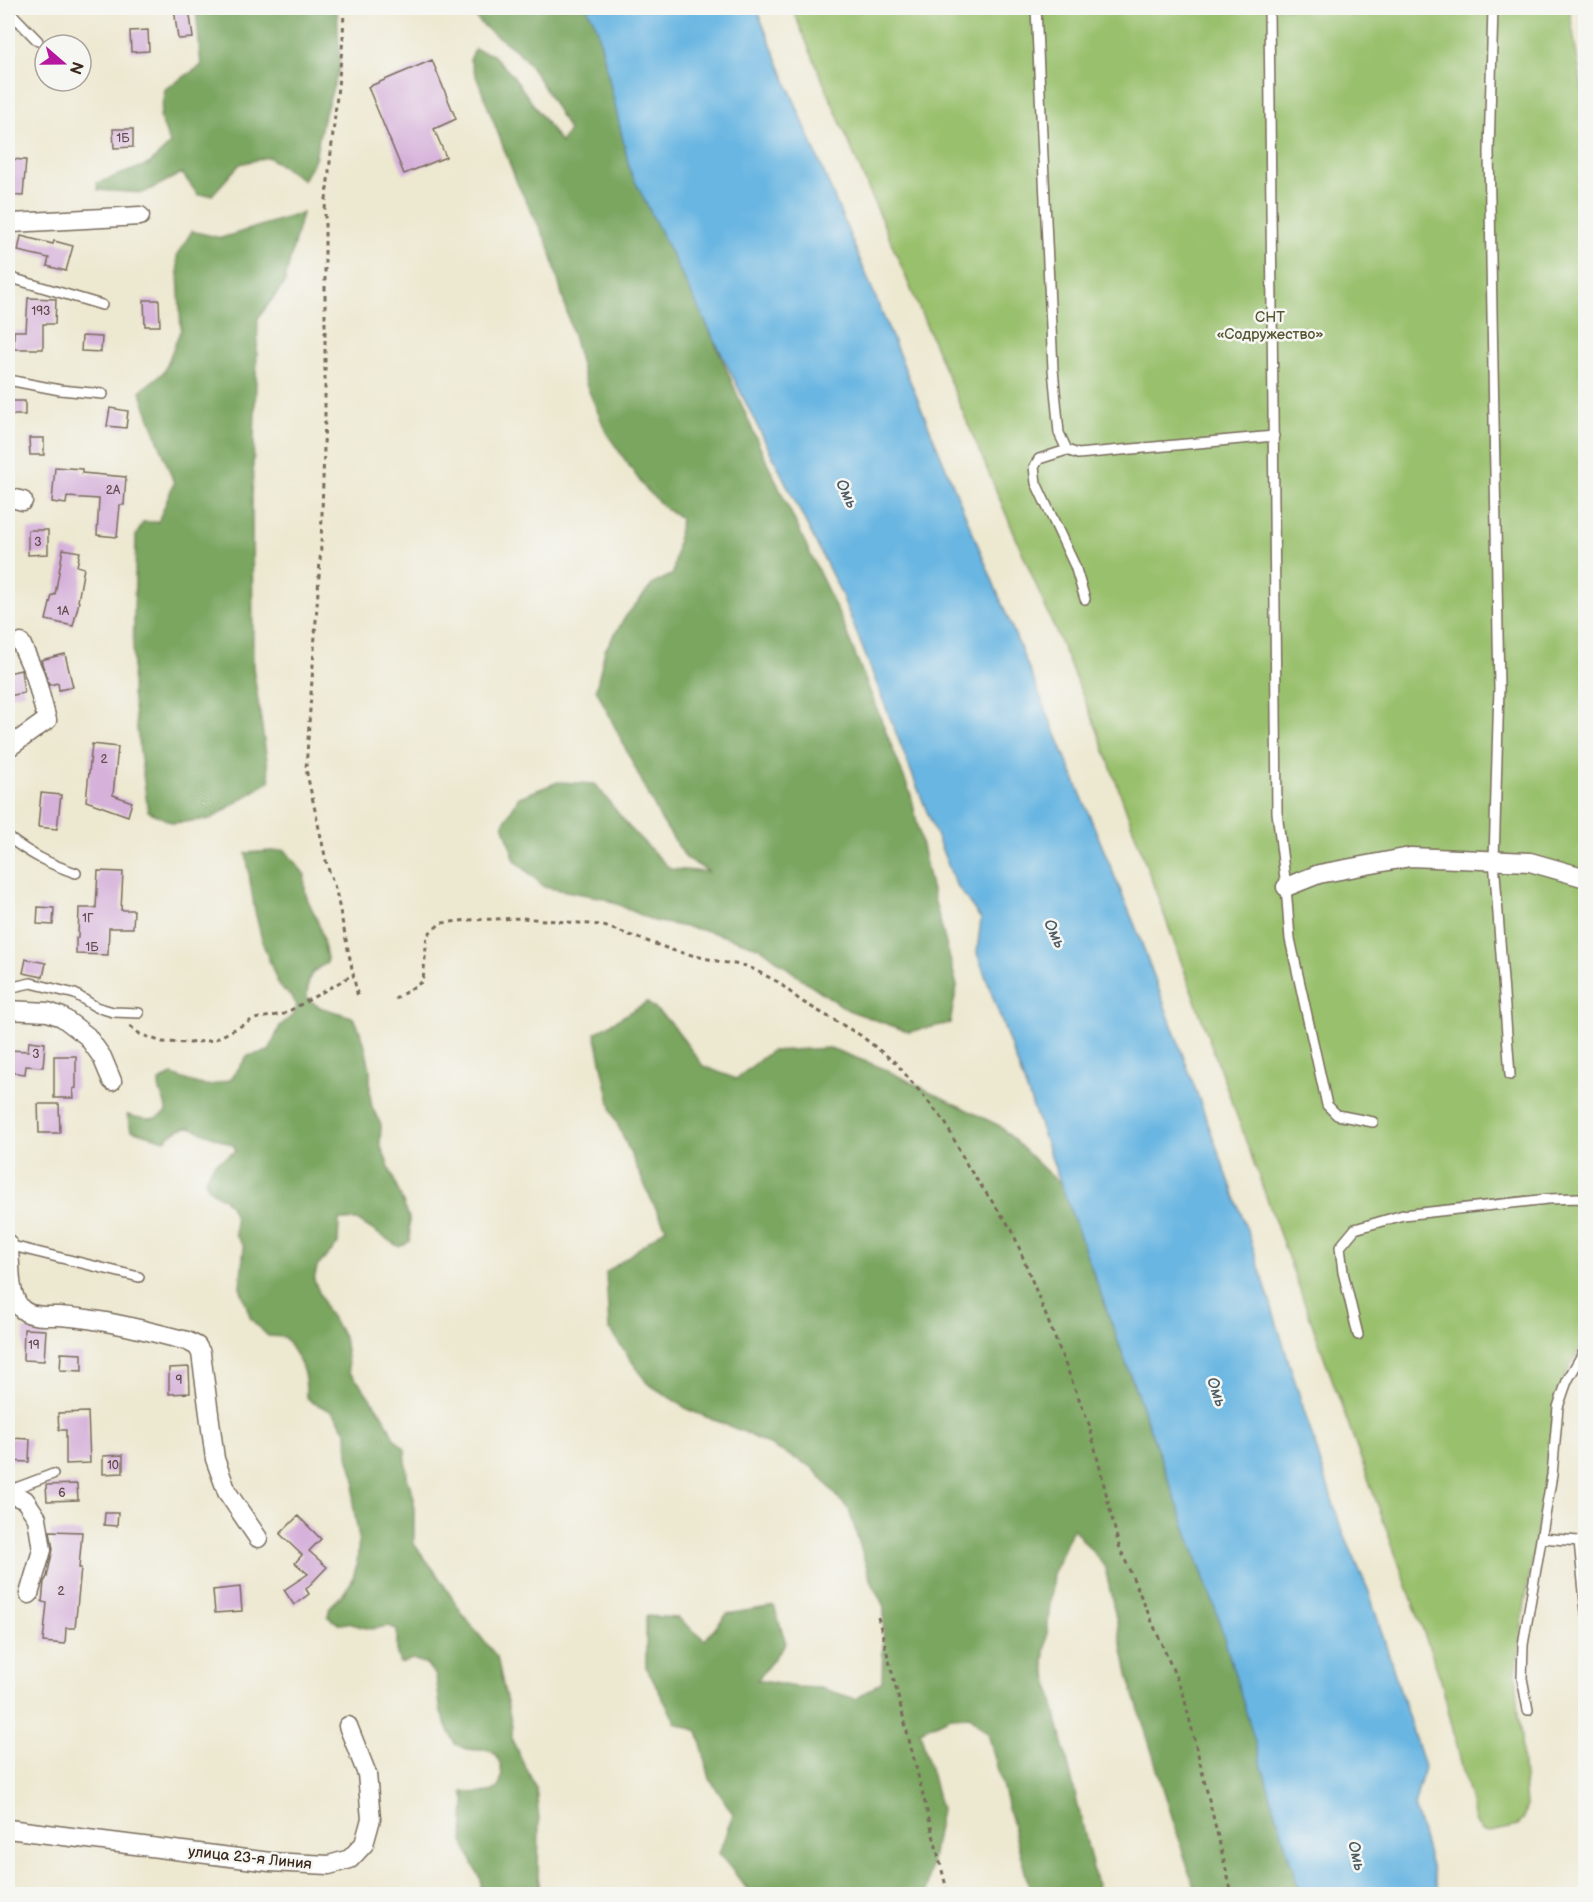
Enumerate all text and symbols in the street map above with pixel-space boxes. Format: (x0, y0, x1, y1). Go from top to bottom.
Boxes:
north arrow (33, 33, 93, 93)
text: N (65, 59, 87, 77)
house number: 1Б (117, 131, 130, 146)
house number: 193 (32, 304, 50, 319)
park label: СНТ «Содружество» (1216, 308, 1324, 344)
water label: Омь (831, 476, 861, 512)
house number: 2А (106, 483, 121, 498)
house number: 3 (34, 535, 42, 550)
house number: 1А (57, 604, 70, 619)
house number: 2 (100, 752, 108, 767)
house number: 1Г (82, 911, 94, 926)
water label: Омь (1039, 916, 1069, 952)
house number: 1Б (86, 940, 99, 955)
house number: 3 (32, 1047, 40, 1062)
house number: 19 (28, 1338, 40, 1353)
house number: 9 (176, 1373, 183, 1388)
water label: Омь (1202, 1375, 1230, 1409)
house number: 10 (107, 1458, 119, 1473)
house number: 6 (58, 1486, 66, 1501)
house number: 2 (57, 1584, 65, 1599)
water label: Омь (1343, 1839, 1369, 1873)
street label: улица 23-я Линия (187, 1842, 313, 1874)

